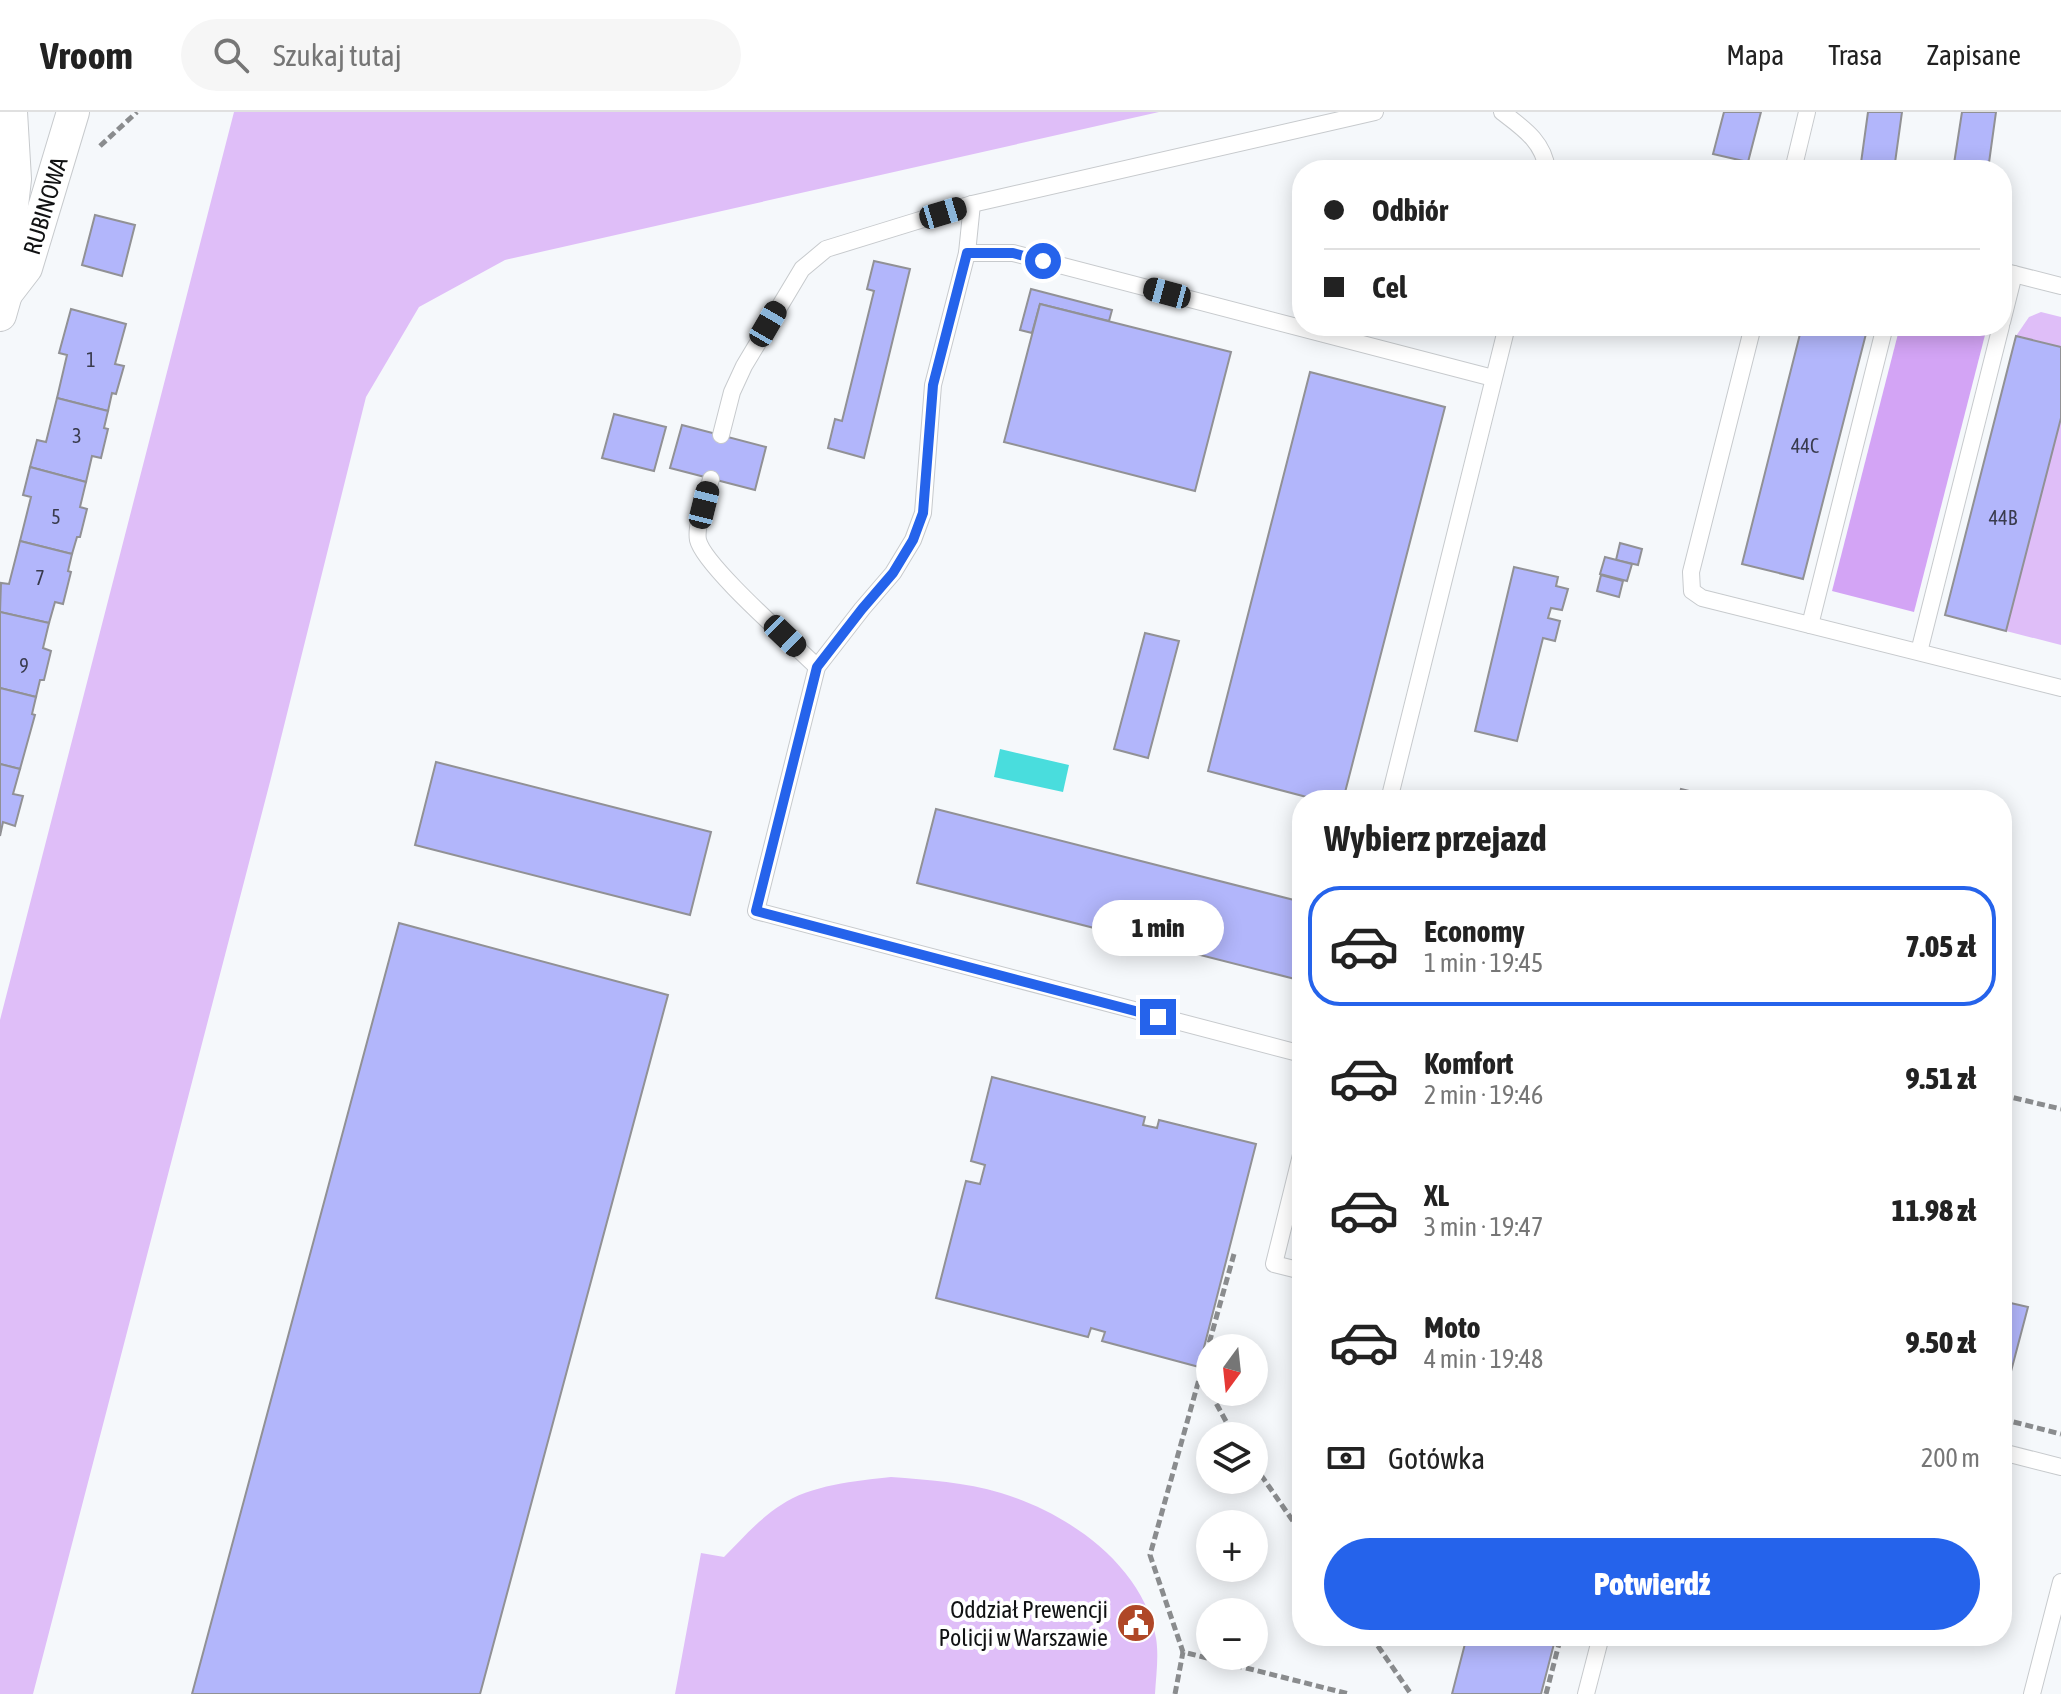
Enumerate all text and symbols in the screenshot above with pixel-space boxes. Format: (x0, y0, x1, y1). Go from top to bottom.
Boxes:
search box (181, 19, 741, 91)
icon: search (209, 33, 253, 77)
text: Vroom (40, 34, 133, 77)
text: Szukaj tutaj (273, 38, 402, 72)
text: Mapa (1726, 39, 1784, 71)
text: Trasa (1828, 39, 1882, 71)
text: Zapisane (1926, 39, 2021, 71)
street label: RUBINOWA (17, 153, 72, 258)
text: Odbiór (1372, 193, 1448, 227)
car (917, 195, 969, 231)
route start (1025, 243, 1061, 279)
text: Cel (1372, 270, 1407, 304)
car (1141, 275, 1193, 311)
car (746, 297, 790, 351)
house number: 1 (86, 348, 96, 371)
house number: 3 (72, 424, 82, 447)
house number: 44C (1791, 434, 1819, 457)
car (687, 479, 721, 531)
house number: 5 (51, 505, 61, 528)
house number: 44B (1989, 506, 2018, 529)
house number: 7 (35, 566, 45, 589)
car (759, 611, 811, 661)
house number: 9 (19, 654, 29, 677)
text: Wybierz przejazd (1324, 817, 1546, 859)
callout: 1 min (1092, 901, 1224, 957)
icon: car (1328, 910, 1400, 982)
text: 1 min (1131, 913, 1185, 943)
text: Economy (1424, 914, 1525, 948)
text: 7.05 zł (1906, 929, 1976, 963)
text: 1 min · 19:45 (1424, 948, 1543, 978)
route end (1140, 999, 1176, 1035)
icon: car (1328, 1042, 1400, 1114)
text: Komfort (1424, 1046, 1513, 1080)
text: 9.51 zł (1906, 1061, 1976, 1095)
text: 2 min · 19:46 (1424, 1080, 1543, 1110)
icon: car (1328, 1174, 1400, 1246)
text: XL (1424, 1178, 1449, 1212)
text: 11.98 zł (1891, 1193, 1976, 1227)
text: 3 min · 19:47 (1424, 1212, 1543, 1242)
icon: car (1328, 1306, 1400, 1378)
text: Moto (1424, 1310, 1481, 1344)
text: 9.50 zł (1906, 1325, 1976, 1359)
north arrow (1196, 1334, 1268, 1406)
map controls (1196, 1334, 1268, 1670)
text: 4 min · 19:48 (1424, 1344, 1543, 1374)
button: layers (1196, 1422, 1268, 1494)
icon: cash (1324, 1436, 1368, 1480)
text: Gotówka (1388, 1441, 1485, 1475)
text: 200 m (1921, 1443, 1980, 1473)
button: + (1196, 1510, 1268, 1582)
button: Potwierdź (1324, 1538, 1980, 1630)
place label: Oddział Prewencji Policji w Warszawie (939, 1596, 1108, 1651)
button: − (1196, 1598, 1268, 1670)
public building icon: Oddział Prewencji Policji w Warszawie (1115, 1602, 1157, 1644)

